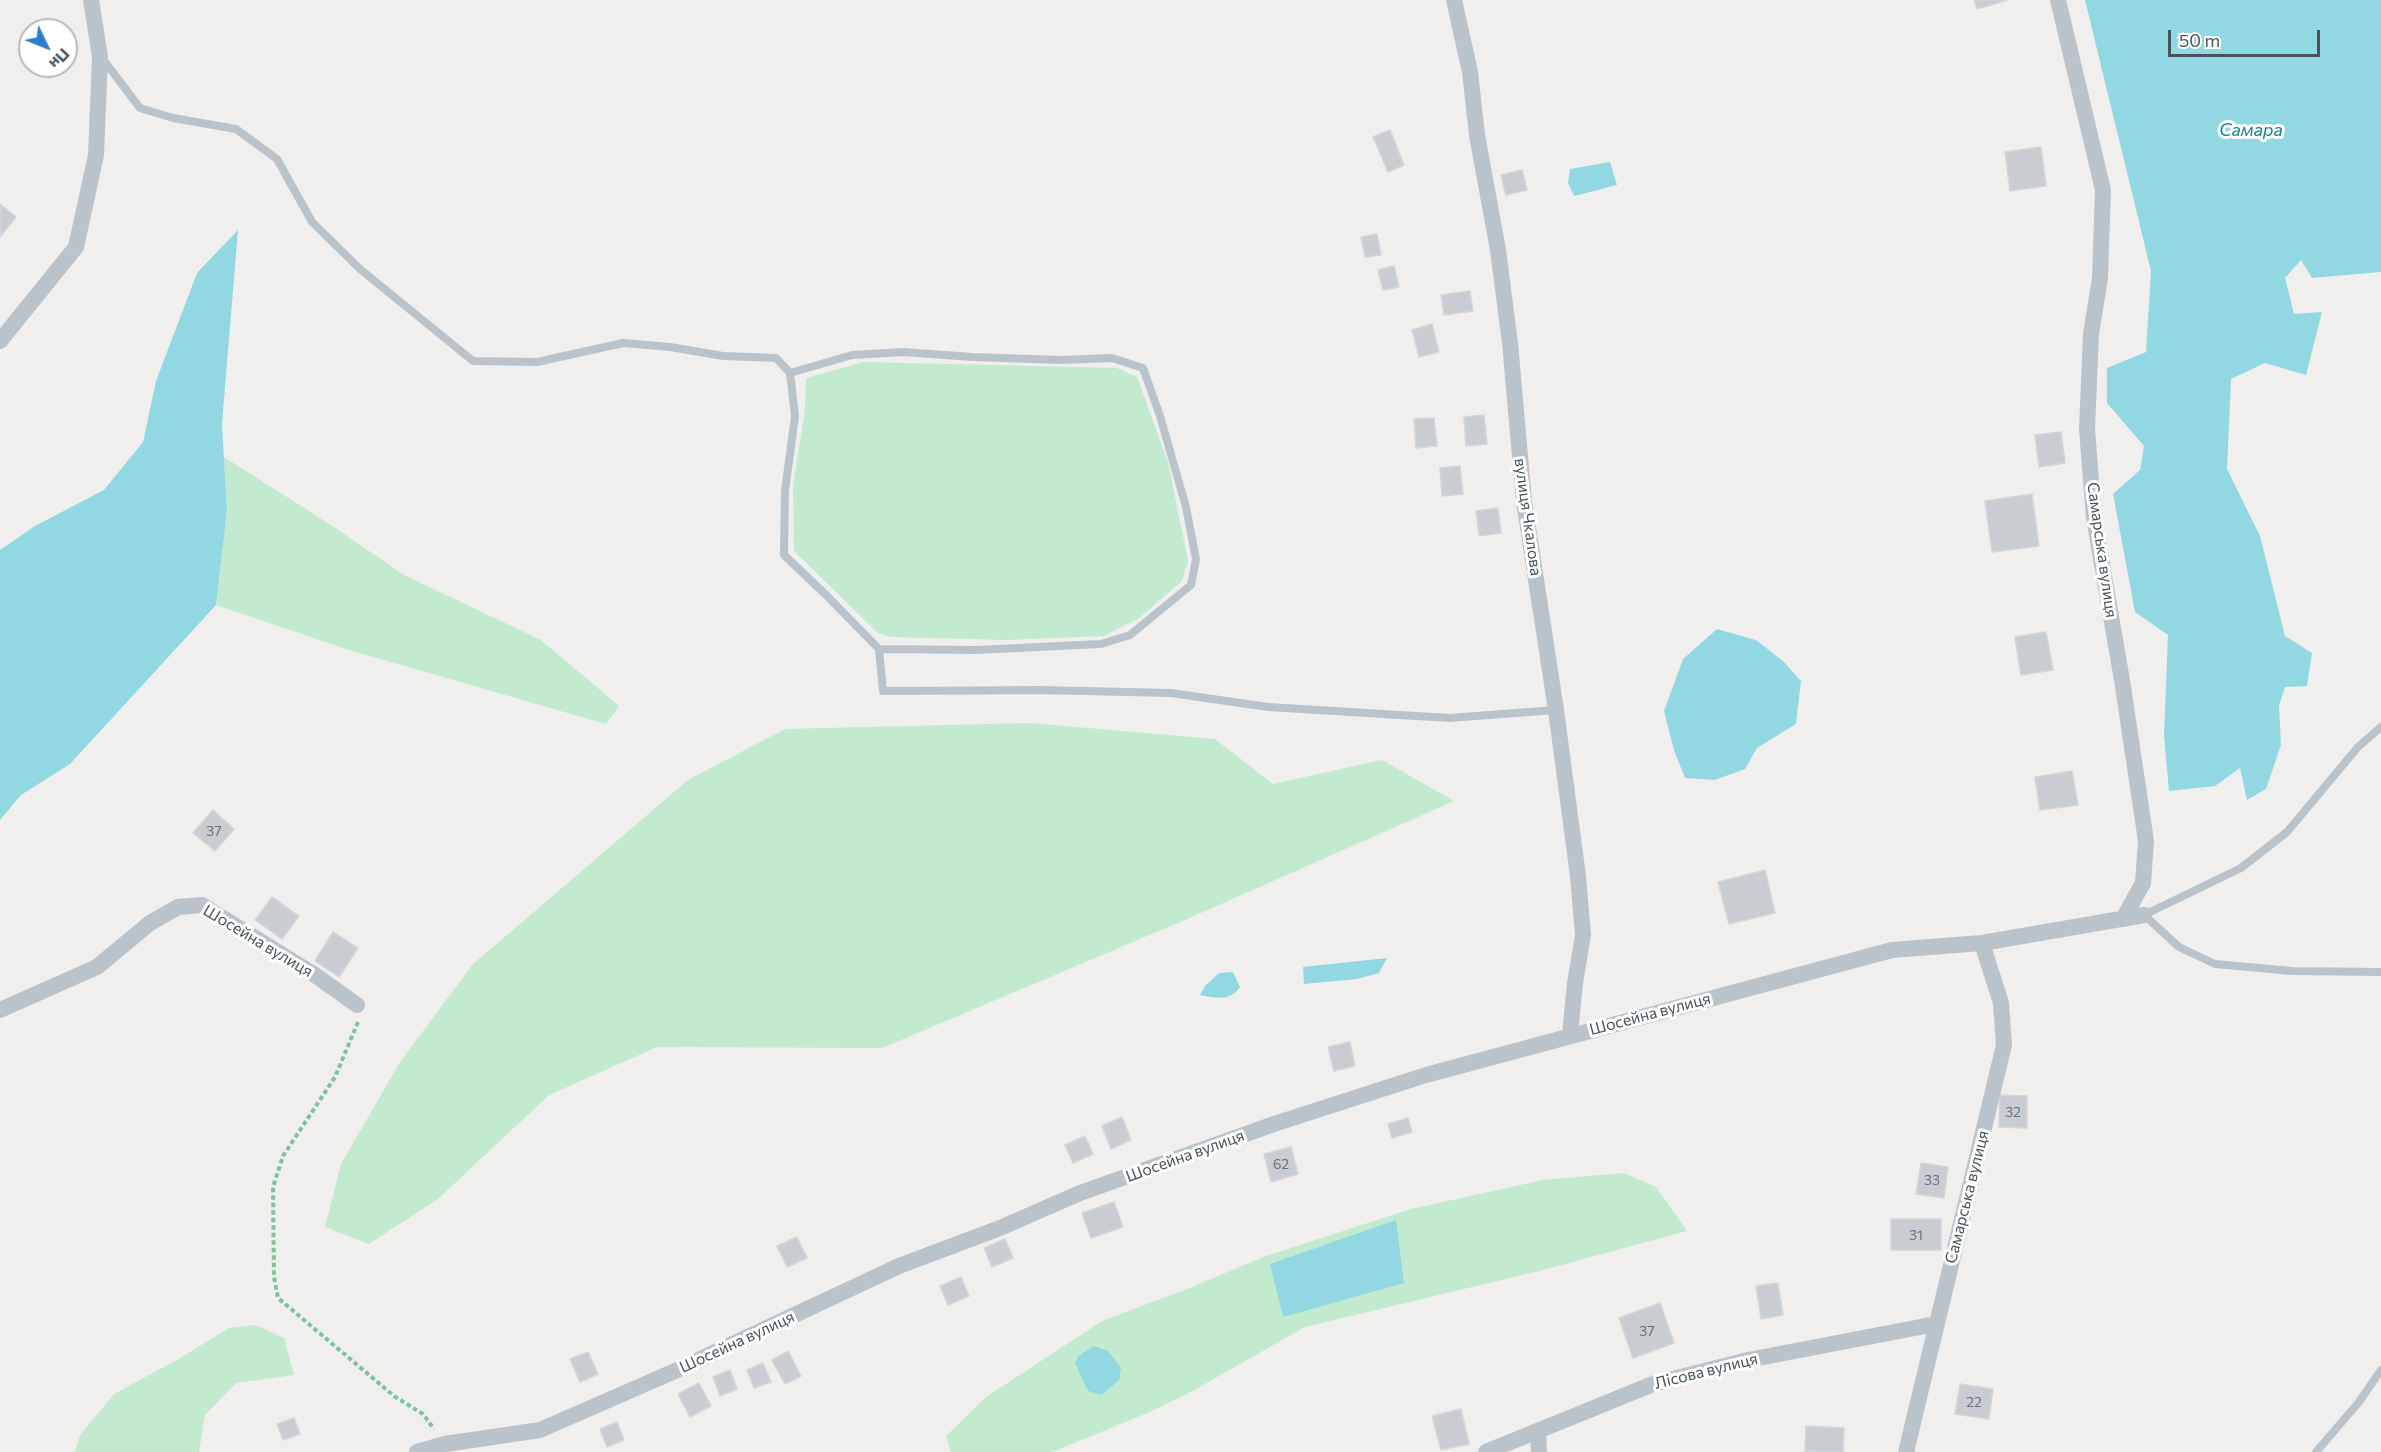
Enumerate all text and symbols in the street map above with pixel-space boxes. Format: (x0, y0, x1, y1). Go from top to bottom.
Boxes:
north arrow (18, 18, 78, 78)
scale bar (2171, 18, 2322, 56)
text: 50 m (2179, 29, 2220, 51)
text: Пн (46, 45, 74, 73)
water label: Самара (2219, 119, 2283, 141)
street label: вулиця Чкалова (1510, 457, 1546, 577)
street label: Самарська вулиця (2083, 481, 2121, 619)
house number: 37 (206, 823, 222, 839)
street label: Шосейна вулиця (200, 901, 316, 981)
street label: Шосейна вулиця (1587, 989, 1713, 1039)
house number: 32 (2005, 1104, 2021, 1120)
street label: Шосейна вулиця (1123, 1126, 1247, 1186)
street label: Самарська вулиця (1941, 1128, 1993, 1266)
house number: 62 (1273, 1156, 1289, 1172)
house number: 33 (1924, 1172, 1940, 1188)
house number: 31 (1909, 1227, 1923, 1243)
street label: Шосейна вулиця (676, 1307, 798, 1377)
house number: 37 (1639, 1323, 1655, 1339)
street label: Лісова вулиця (1652, 1349, 1760, 1393)
house number: 22 (1966, 1394, 1982, 1410)

